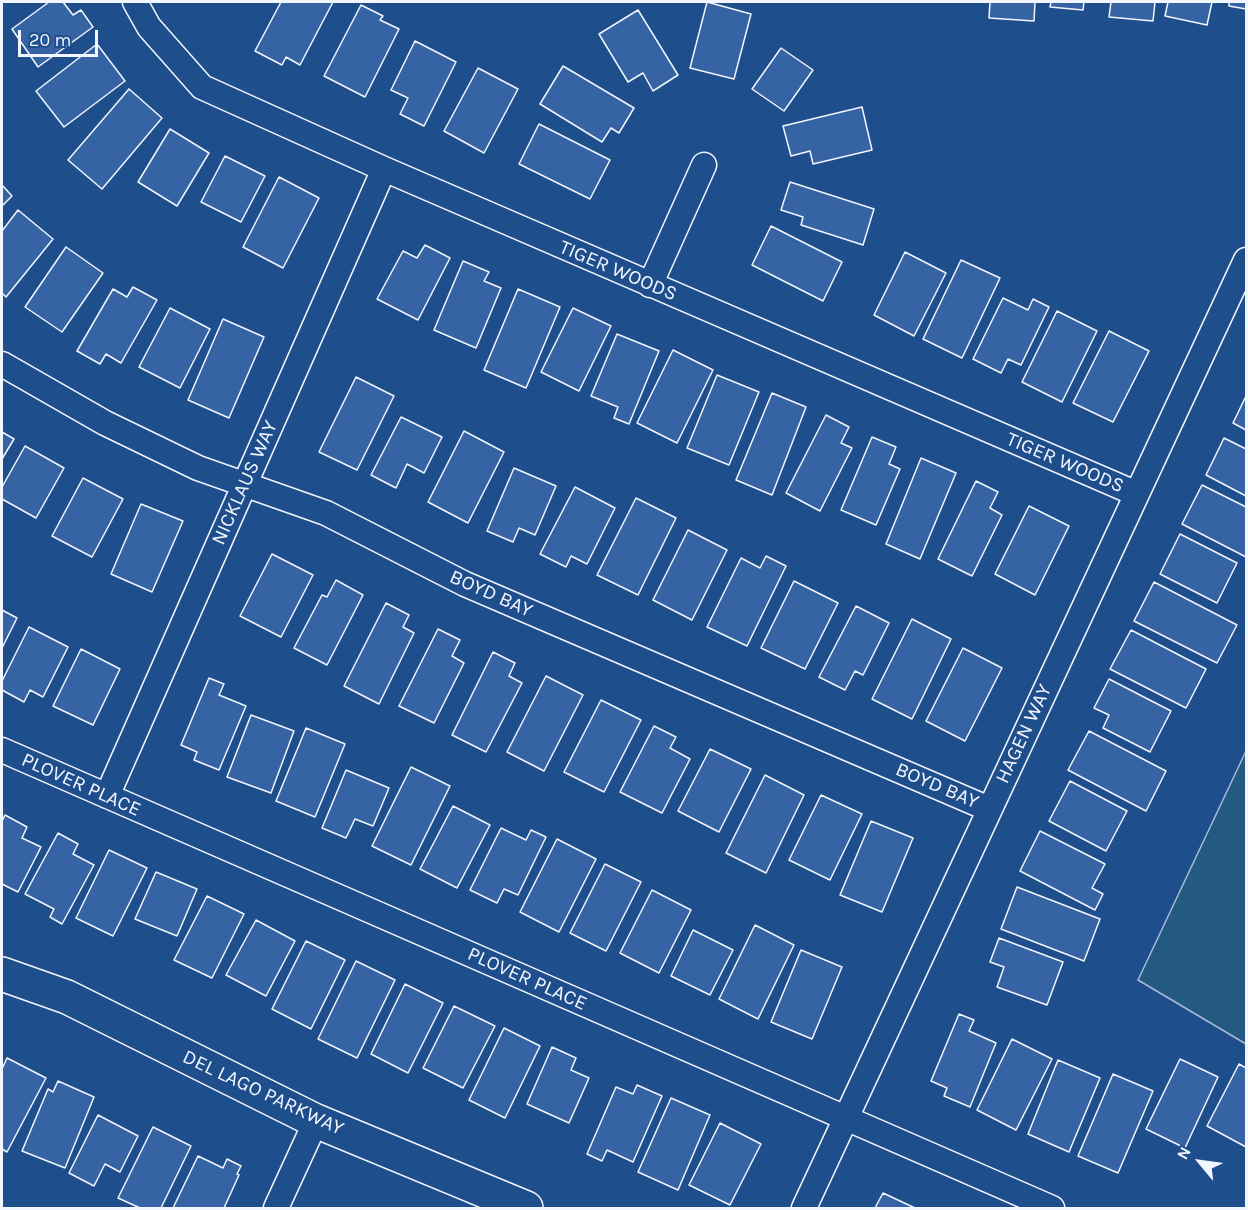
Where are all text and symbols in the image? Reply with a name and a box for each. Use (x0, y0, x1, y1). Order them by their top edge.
scale bar (21, 18, 100, 56)
text: 20 m (29, 29, 71, 51)
street label: TIGER WOODS (555, 235, 681, 307)
street label: NICKLAUS WAY (207, 417, 283, 549)
street label: TIGER WOODS (1002, 427, 1128, 499)
street label: BOYD BAY (446, 565, 536, 623)
street label: HAGEN WAY (991, 681, 1057, 787)
street label: PLOVER PLACE (18, 748, 144, 822)
street label: BOYD BAY (892, 758, 982, 814)
street label: PLOVER PLACE (464, 942, 590, 1016)
street label: DEL LAGO PARKWAY (178, 1045, 348, 1141)
north arrow (1170, 1132, 1230, 1192)
text: N (1173, 1143, 1195, 1163)

